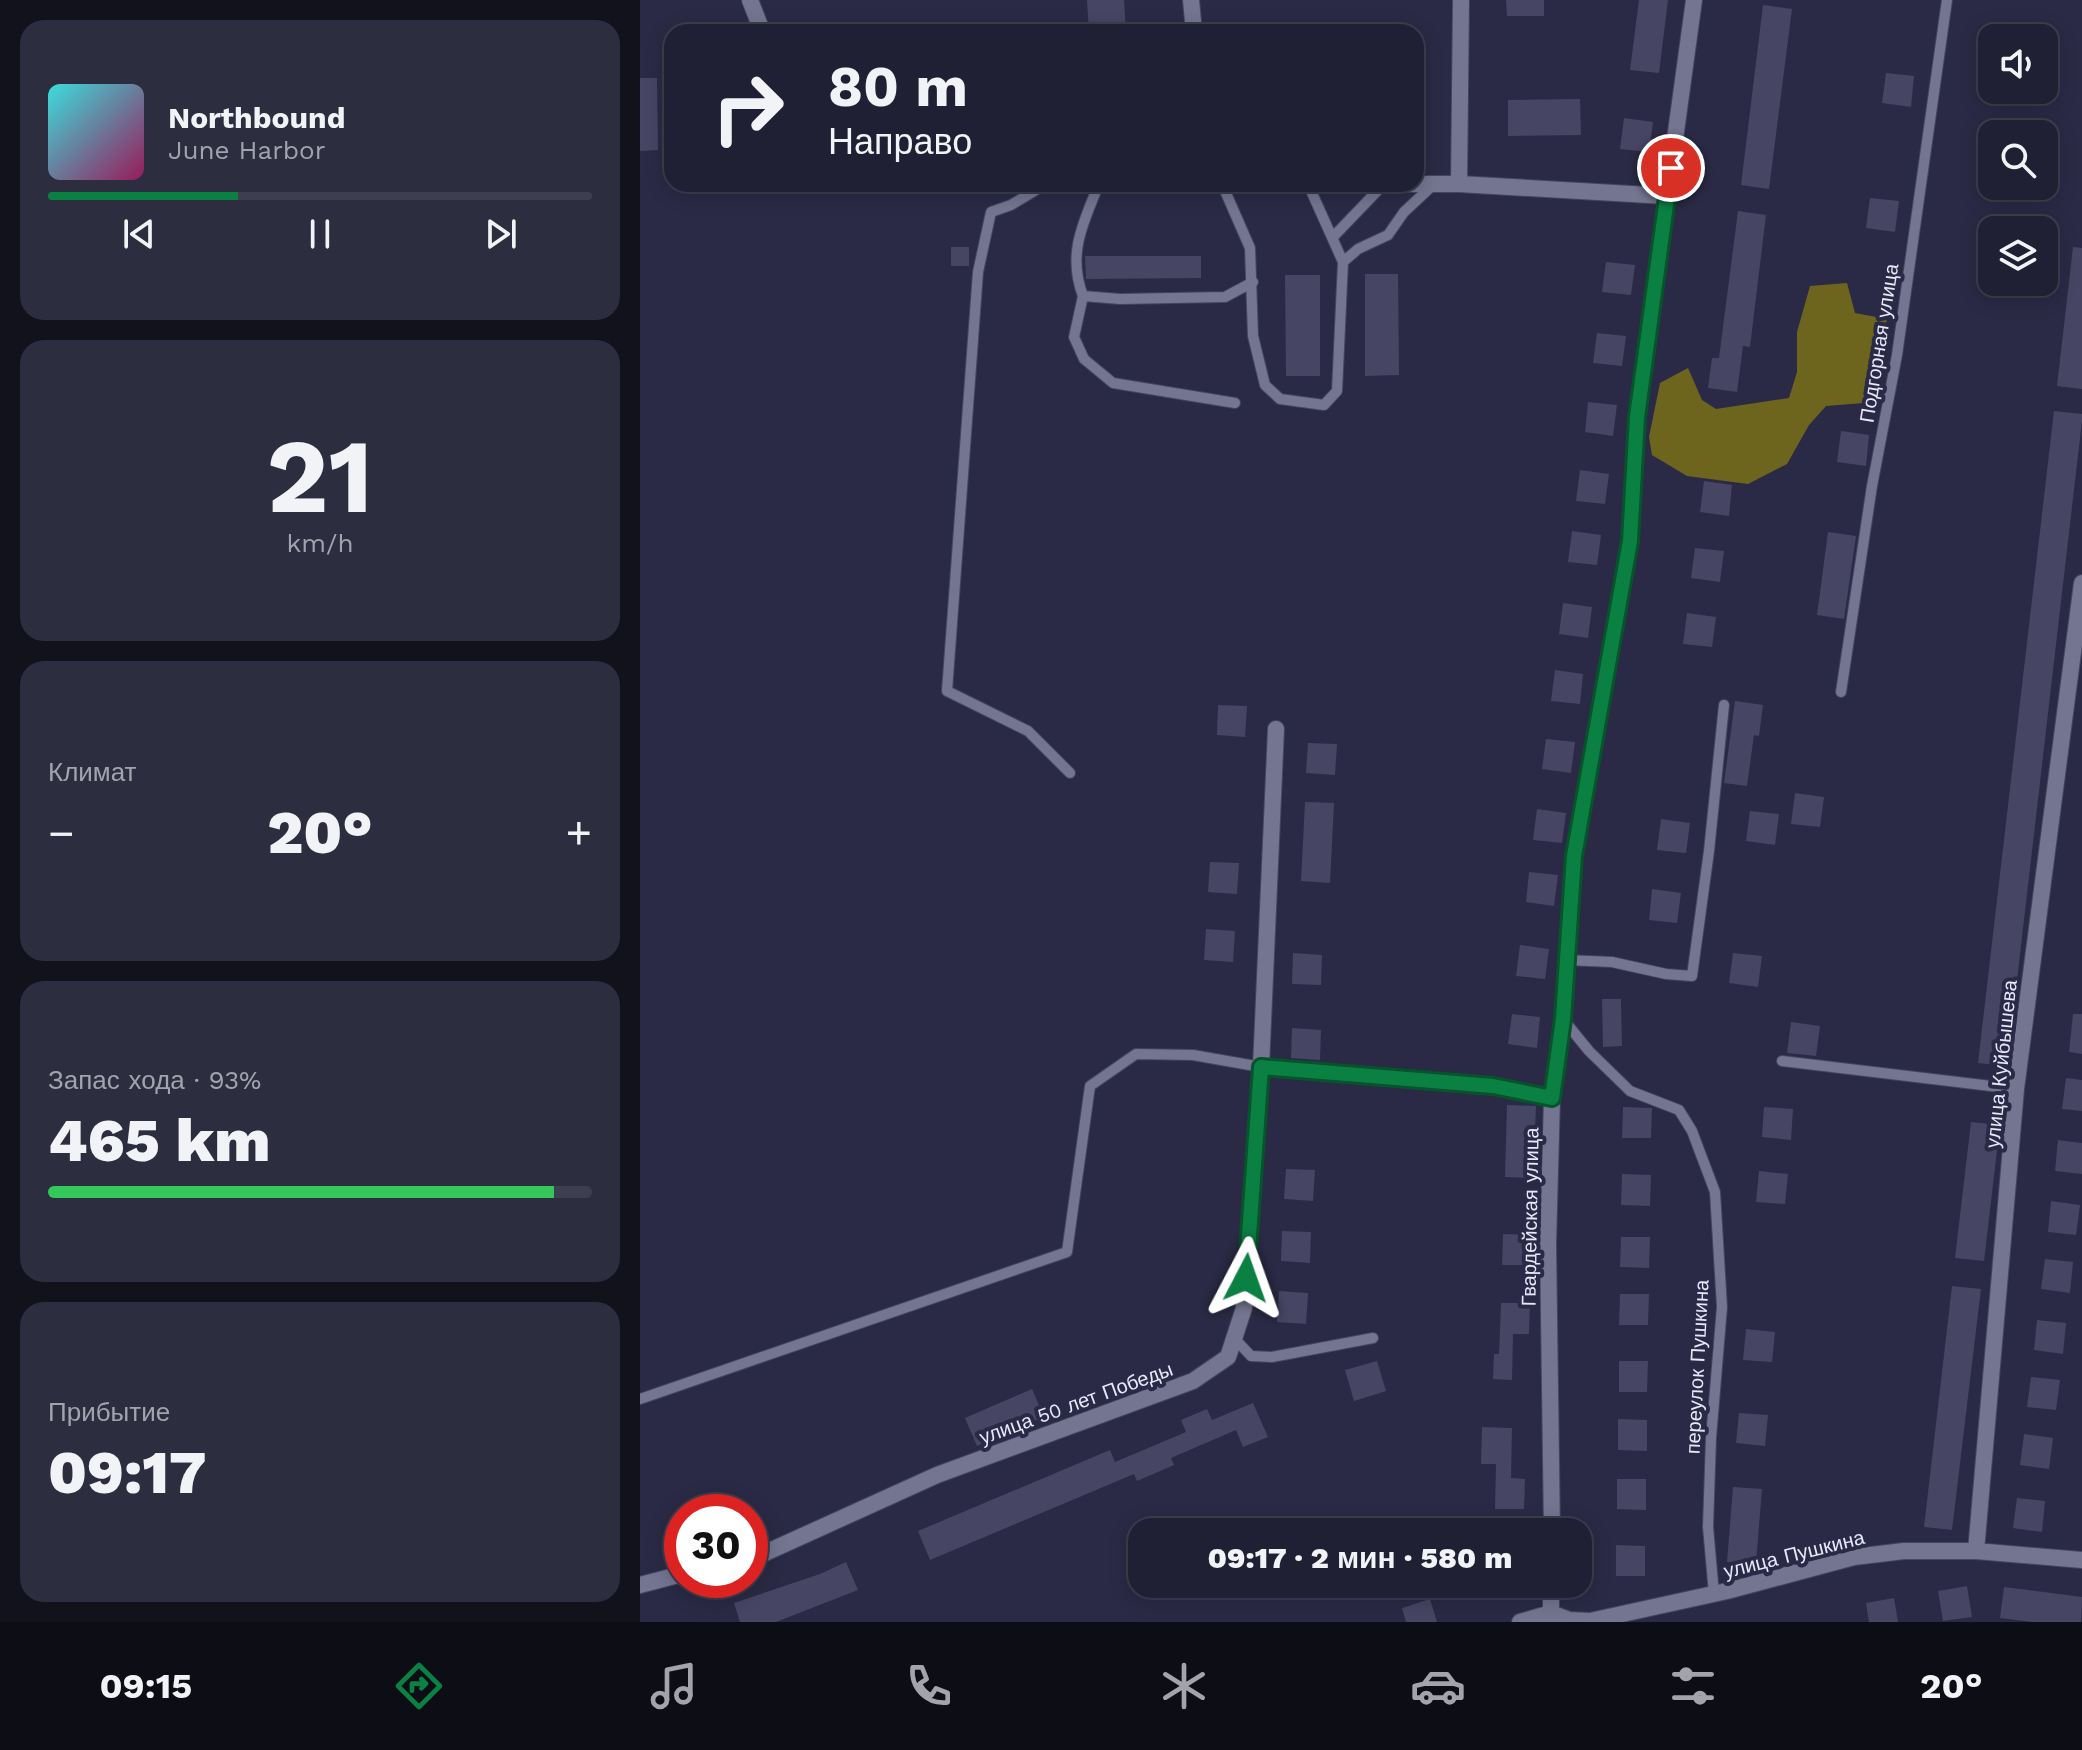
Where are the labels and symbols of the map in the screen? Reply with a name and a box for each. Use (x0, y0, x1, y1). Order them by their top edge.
pin (1637, 134, 1705, 202)
street label: Подгорная улица (1855, 261, 1904, 424)
street label: улица Куйбышева (1980, 978, 2022, 1149)
street label: Гвардейская улица (1516, 1127, 1544, 1307)
position arrow (1204, 1236, 1288, 1320)
street label: переулок Пушкина (1680, 1278, 1714, 1455)
street label: улица 50 лет Победы (976, 1357, 1176, 1449)
speed limit sign: 30 (664, 1494, 768, 1598)
street label: улица Пушкина (1721, 1525, 1868, 1583)

